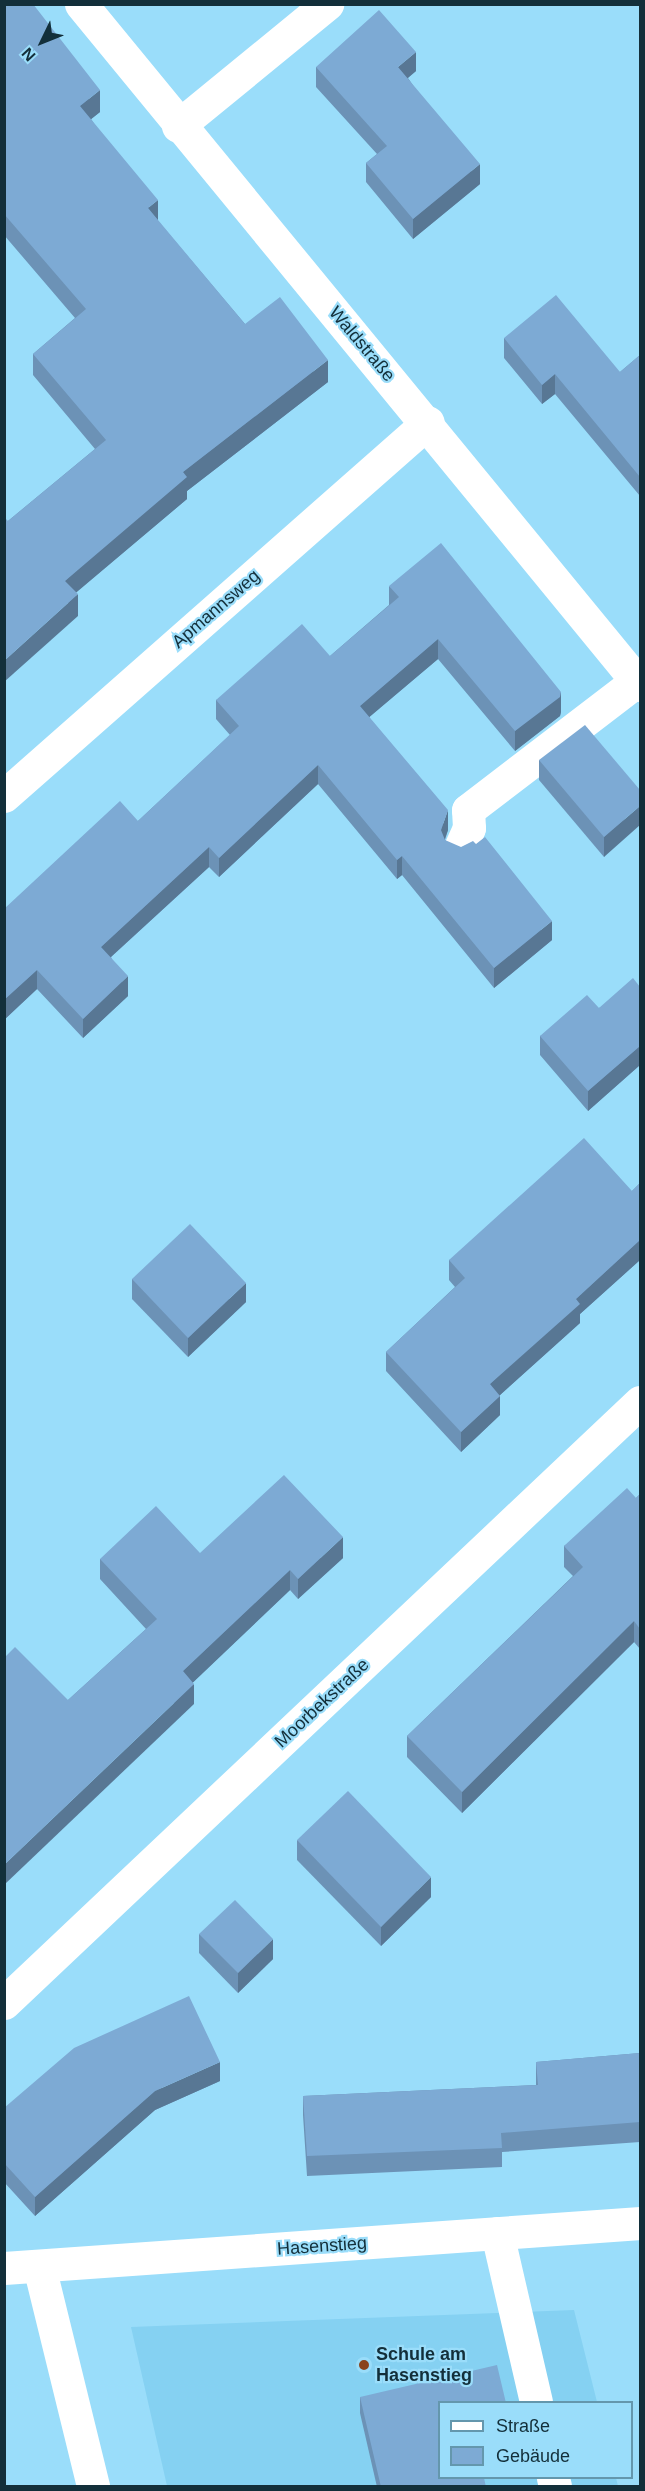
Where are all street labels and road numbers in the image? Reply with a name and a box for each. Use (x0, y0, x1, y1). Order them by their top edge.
street label: Waldstraße (324, 302, 400, 386)
street label: Apmannsweg (168, 565, 264, 653)
street label: Moorbekstraße (270, 1654, 374, 1752)
street label: Hasenstieg (276, 2232, 368, 2260)

